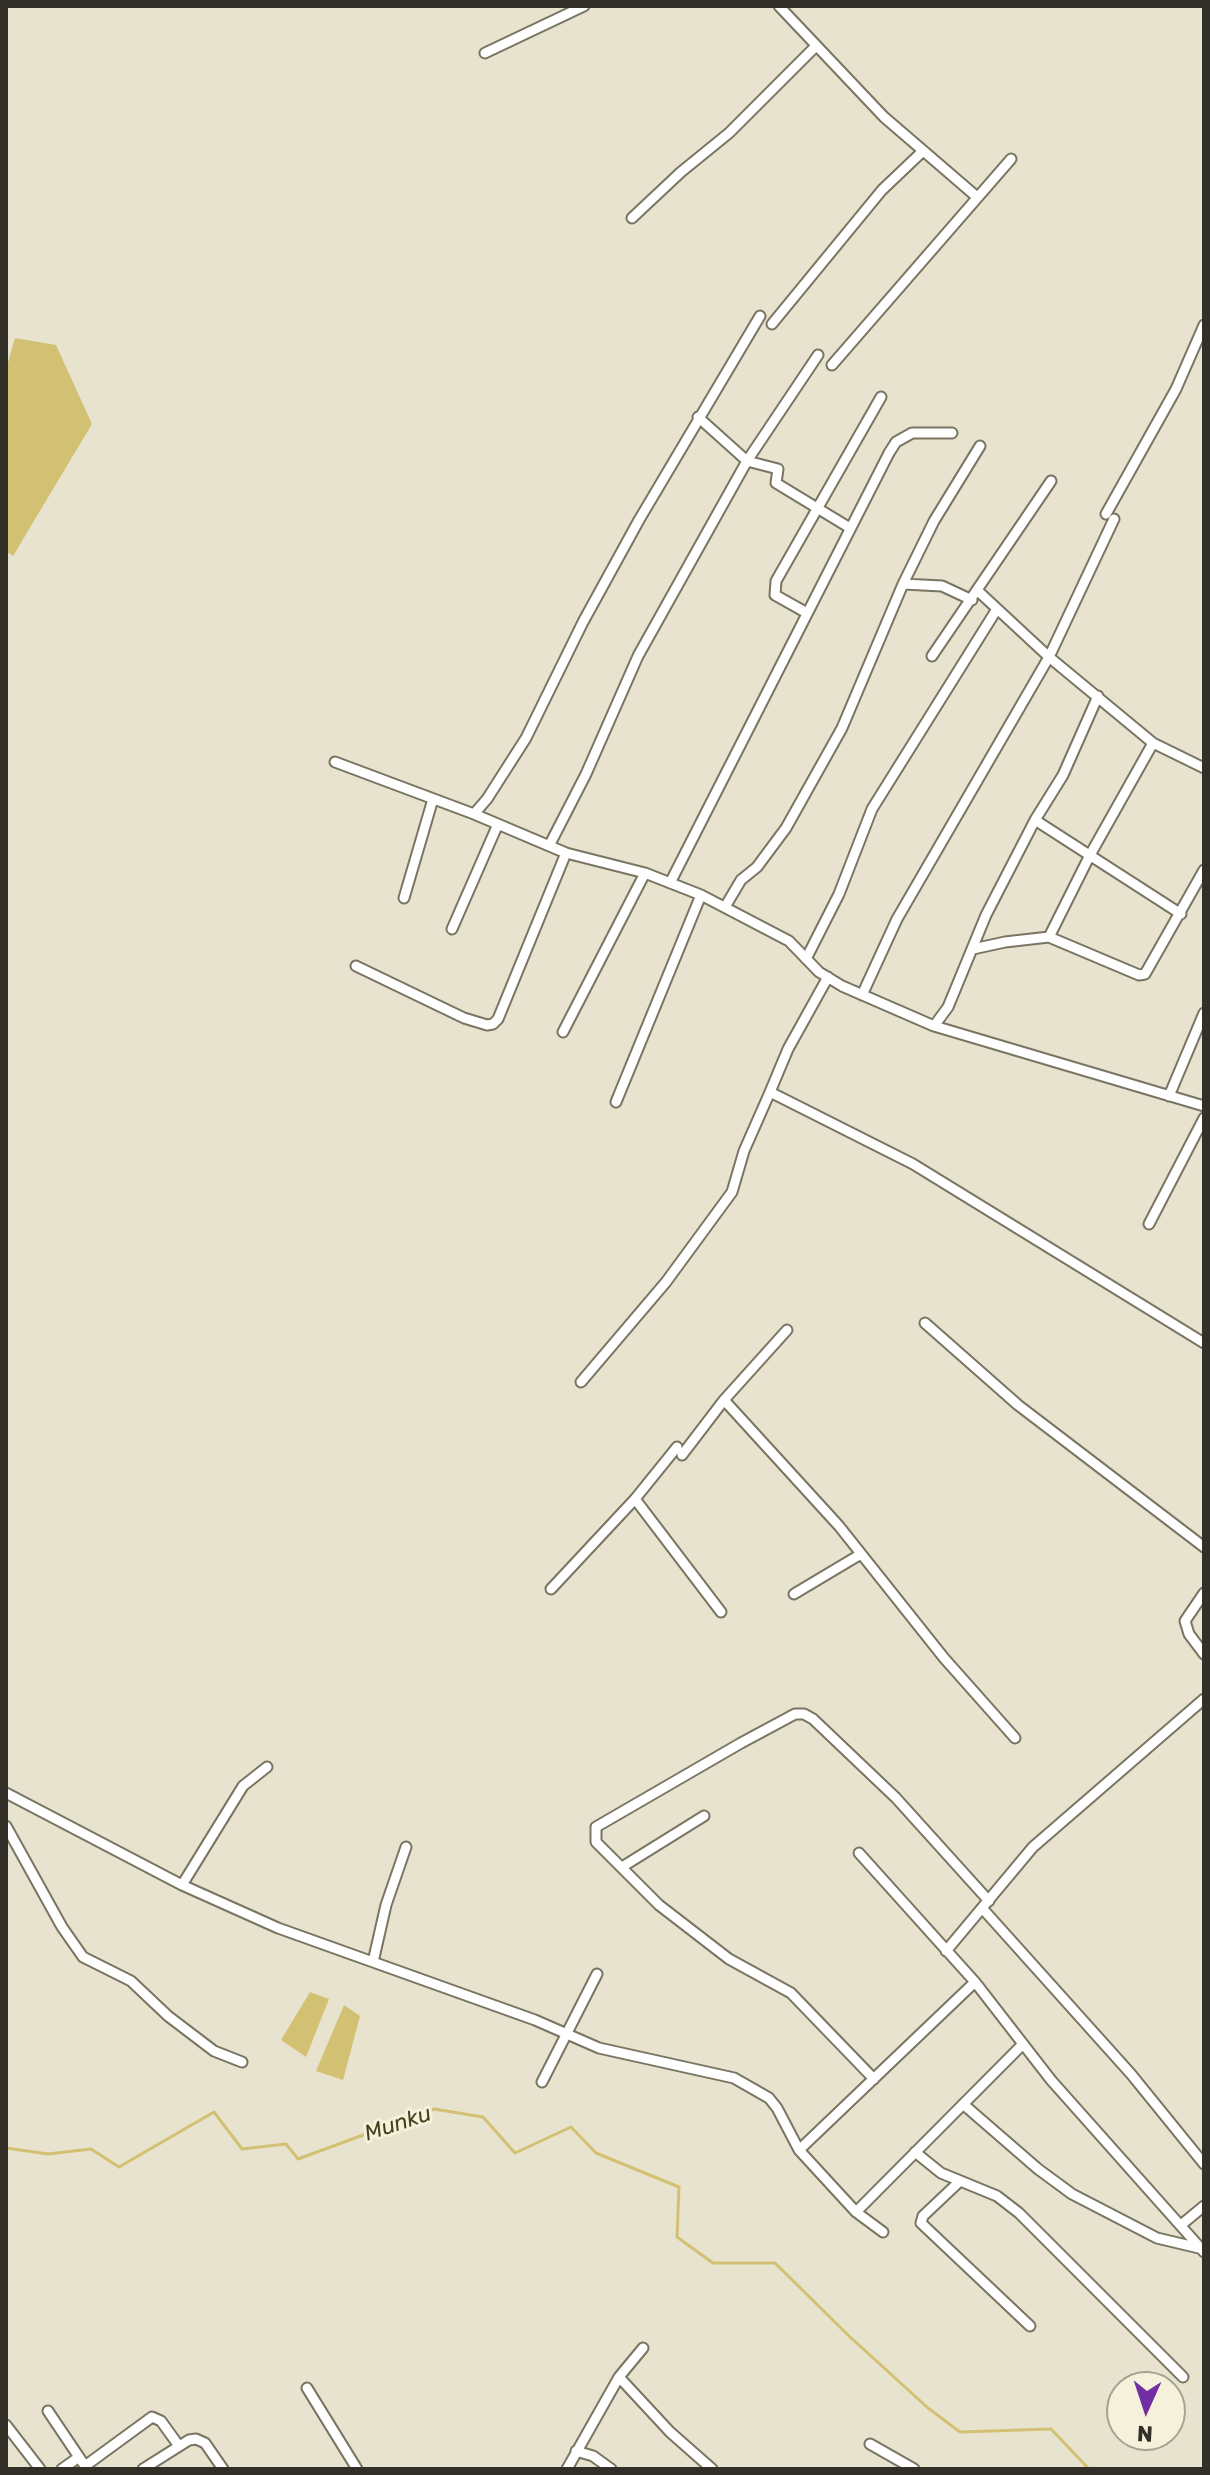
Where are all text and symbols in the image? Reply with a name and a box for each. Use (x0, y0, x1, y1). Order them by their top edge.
water label: Munku (361, 2101, 435, 2147)
north arrow (1106, 2371, 1186, 2451)
text: N (1136, 2420, 1153, 2447)

